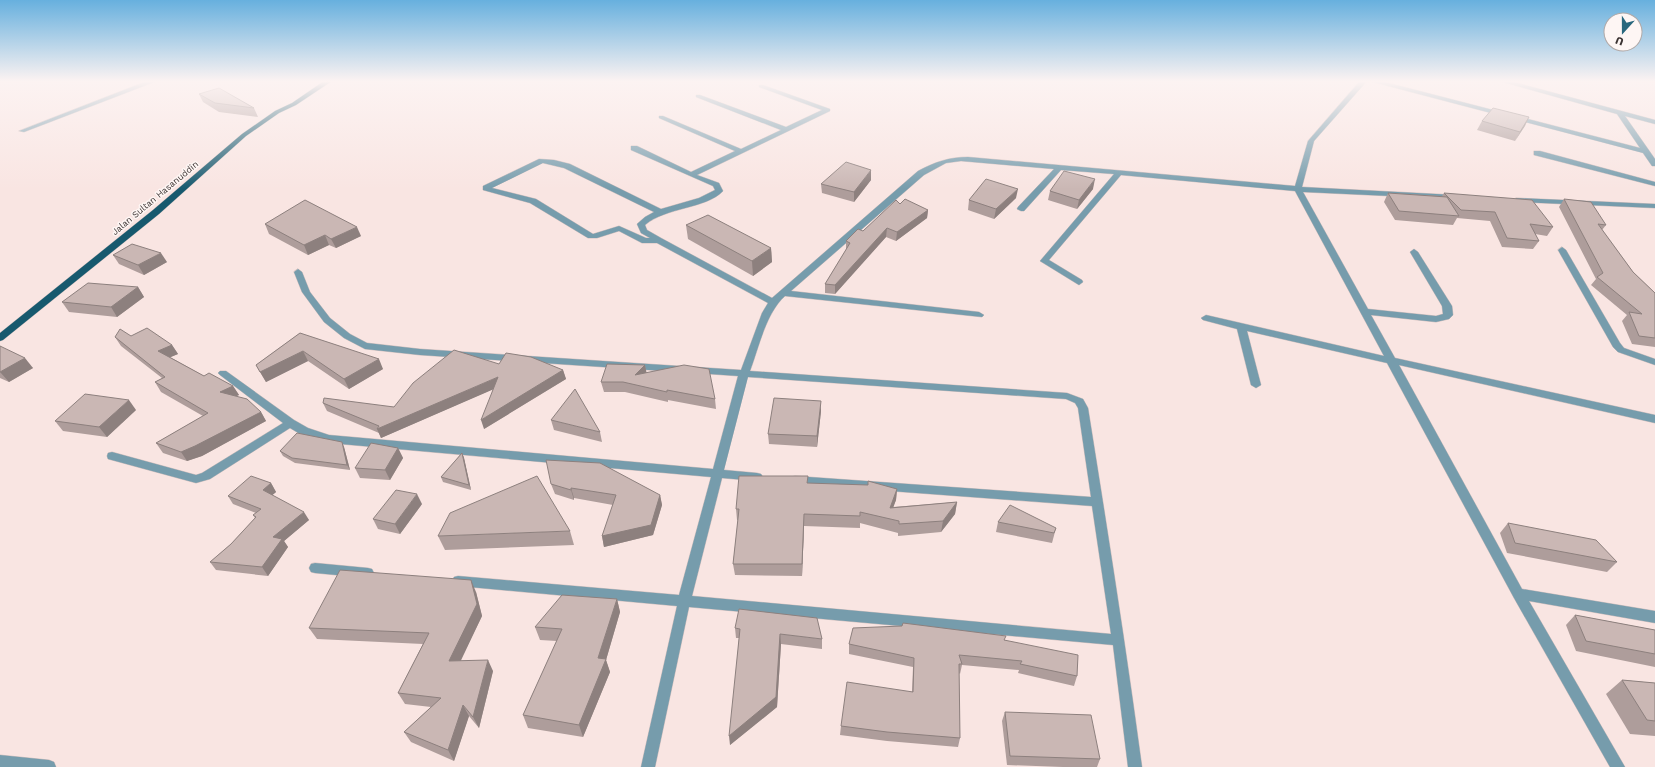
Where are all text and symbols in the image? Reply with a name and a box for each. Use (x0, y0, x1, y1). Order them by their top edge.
north arrow (1603, 12, 1643, 52)
text: U (1613, 33, 1626, 48)
street label: Jalan Sultan Hasanuddin (110, 159, 200, 237)

